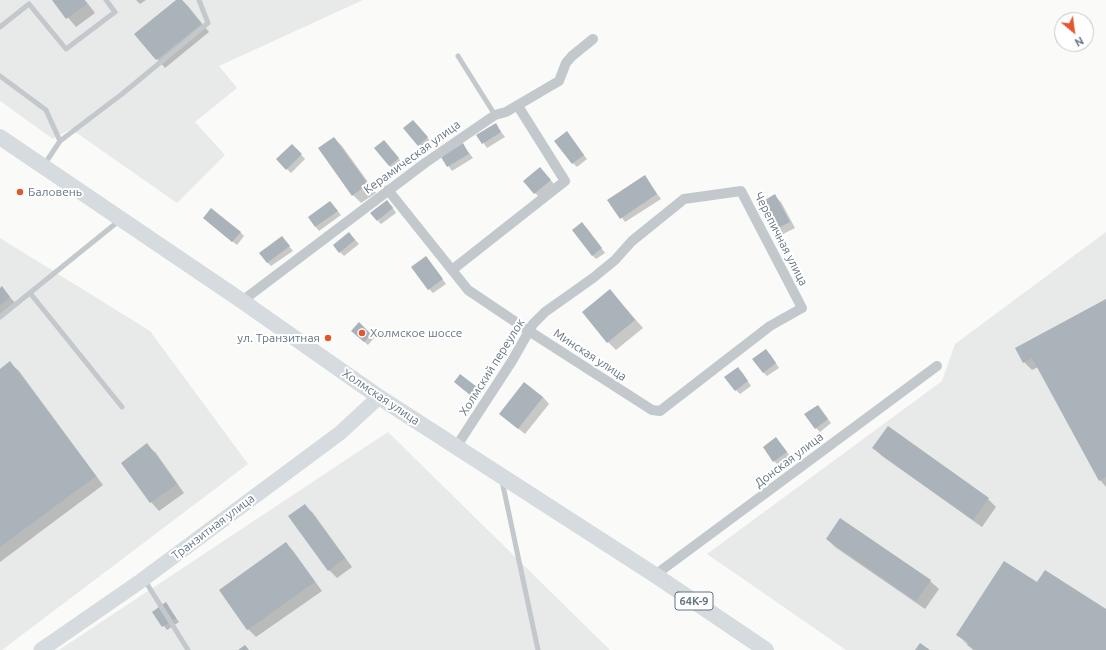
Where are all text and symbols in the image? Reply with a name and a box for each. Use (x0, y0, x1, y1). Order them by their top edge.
north arrow (1054, 12, 1094, 52)
text: N (1073, 34, 1086, 49)
street label: Керамическая улица (361, 117, 463, 197)
place label: Баловень (28, 185, 82, 199)
marker: Баловень (15, 187, 25, 197)
street label: Черепичная улица (751, 190, 811, 288)
street label: Холмский переулок (456, 316, 528, 418)
place label: Холмское шоссе (370, 326, 462, 340)
street label: Минская улица (551, 326, 629, 384)
marker: Холмское шоссе (357, 328, 367, 338)
place label: ул. Транзитная (237, 331, 320, 345)
marker: ул. Транзитная (323, 333, 333, 343)
street label: Холмская улица (340, 366, 422, 428)
street label: Донская улица (752, 429, 826, 491)
street label: Транзитная улица (169, 491, 257, 563)
road number: 64К-9 (675, 592, 713, 610)

